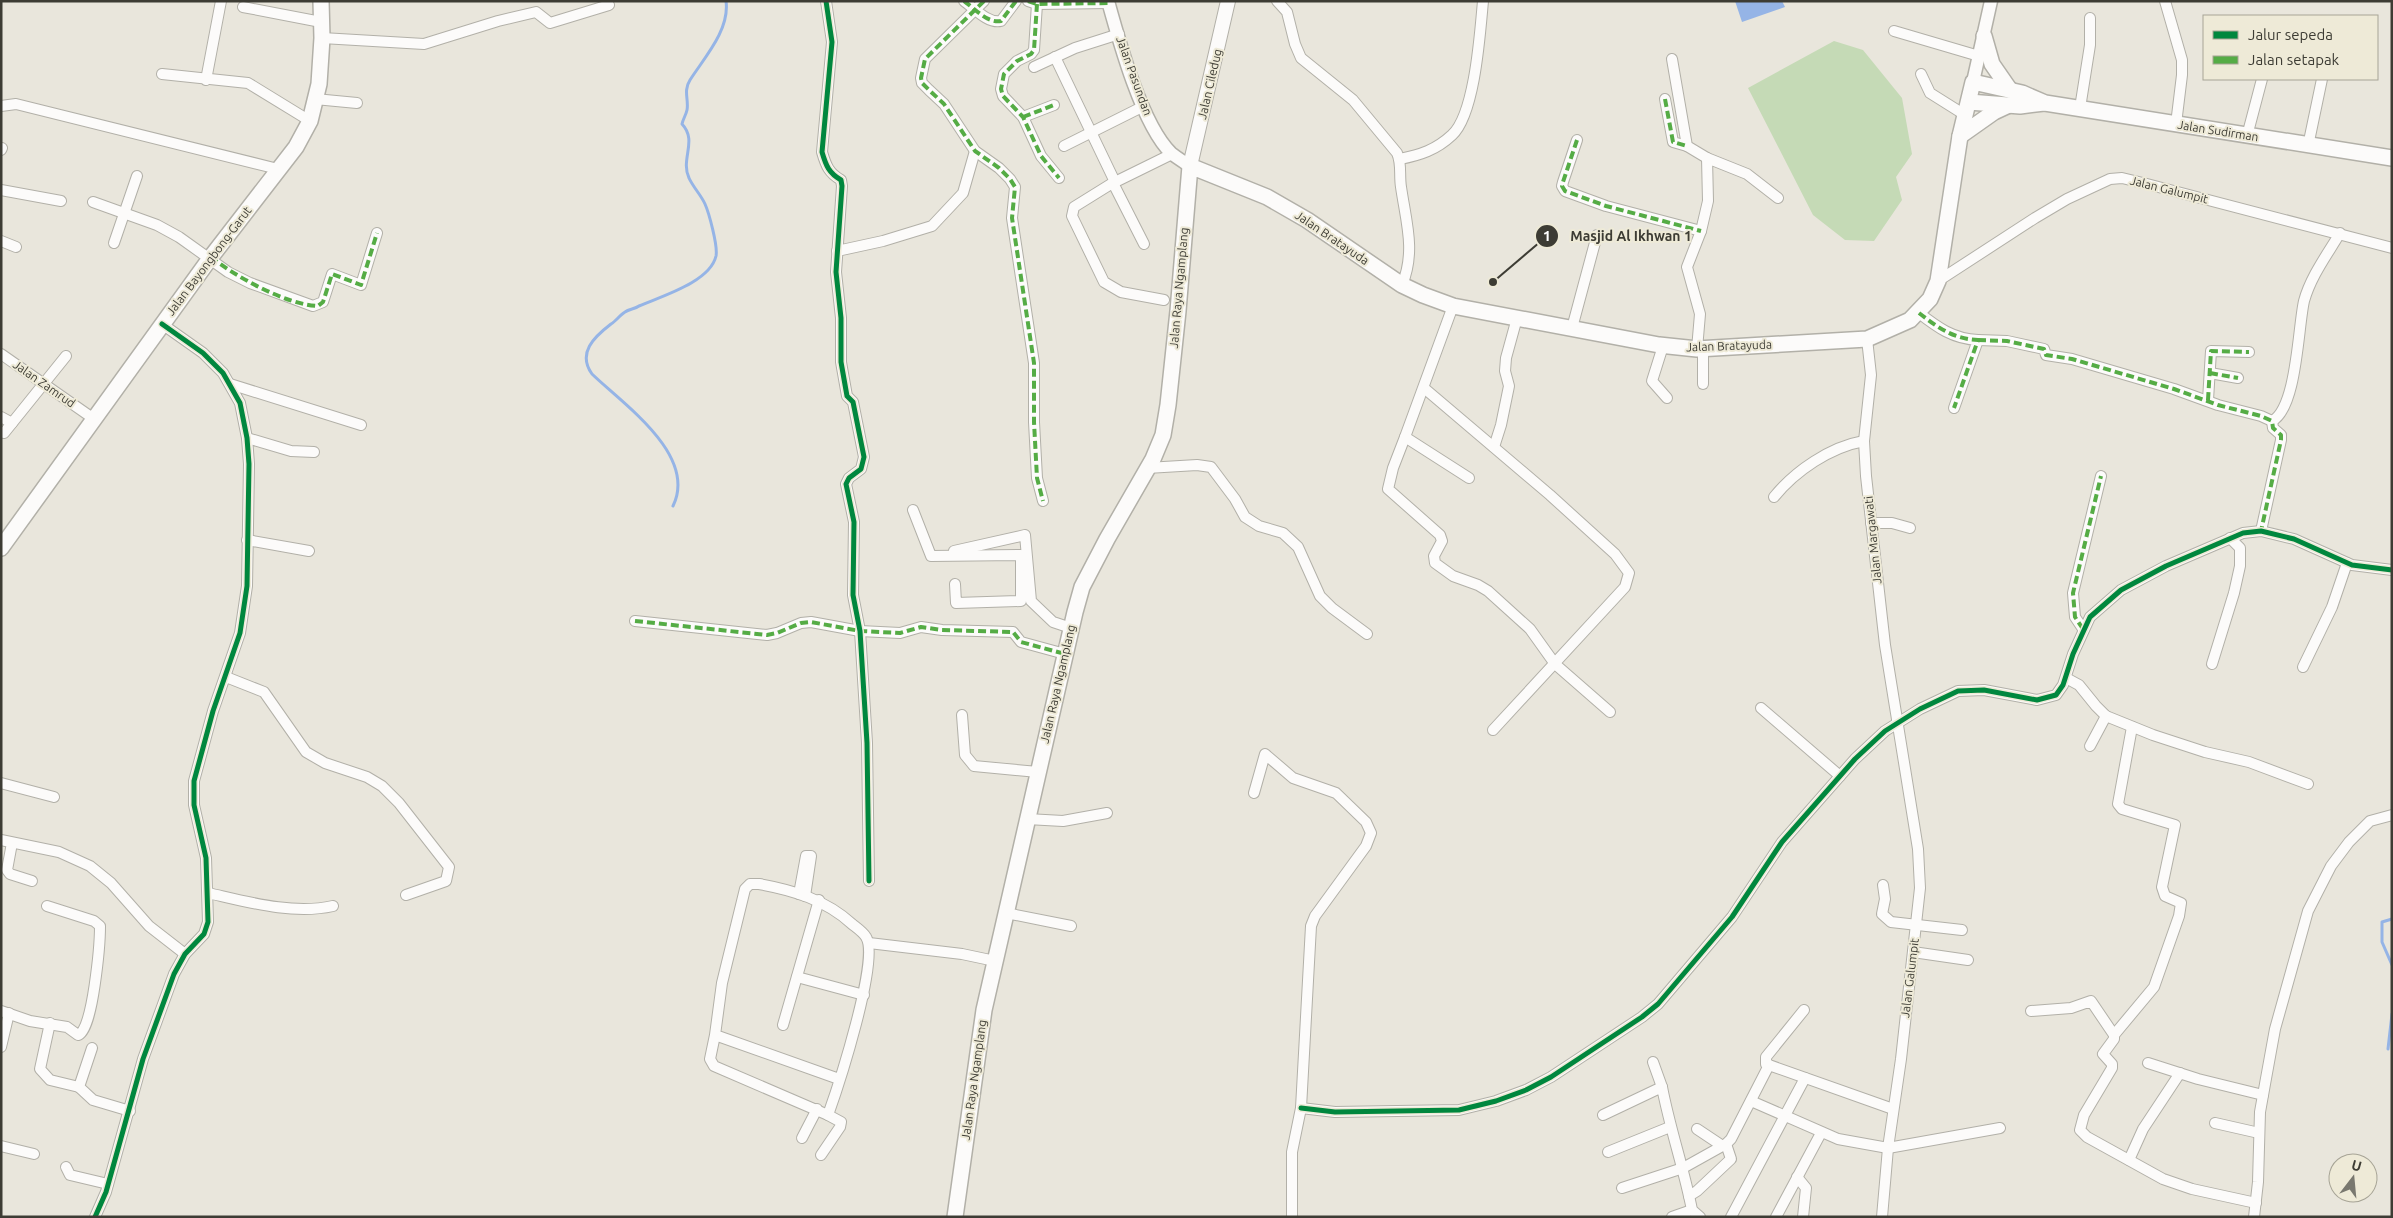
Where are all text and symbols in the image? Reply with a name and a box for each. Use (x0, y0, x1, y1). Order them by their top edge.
legend (2203, 15, 2378, 80)
text: Jalur sepeda (2248, 26, 2333, 43)
street label: Jalan Pasundan (1114, 35, 1155, 117)
street label: Jalan Ciledug (1195, 47, 1224, 120)
text: Jalan setapak (2248, 51, 2340, 68)
street label: Jalan Sudirman (2177, 118, 2260, 143)
street label: Jalan Galumpit (2129, 174, 2210, 206)
street label: Jalan Bayongbong-Garut (163, 204, 254, 318)
street label: Jalan Bratayuda (1293, 208, 1372, 267)
callout: Masjid Al Ikhwan 1 (1535, 222, 1701, 251)
street label: Jalan Raya Ngamplang (1167, 227, 1190, 349)
text: 1 (1543, 227, 1551, 244)
text: Masjid Al Ikhwan 1 (1570, 228, 1692, 244)
street label: Jalan Bratayuda (1686, 338, 1772, 353)
street label: Jalan Zamrud (11, 357, 78, 410)
street label: Jalan Margawati (1861, 495, 1884, 585)
street label: Jalan Raya Ngamplang (1038, 623, 1078, 744)
street label: Jalan Galumpit (1898, 937, 1921, 1019)
street label: Jalan Raya Ngamplang (959, 1019, 988, 1141)
north arrow (2328, 1153, 2378, 1203)
text: U (2350, 1156, 2364, 1175)

